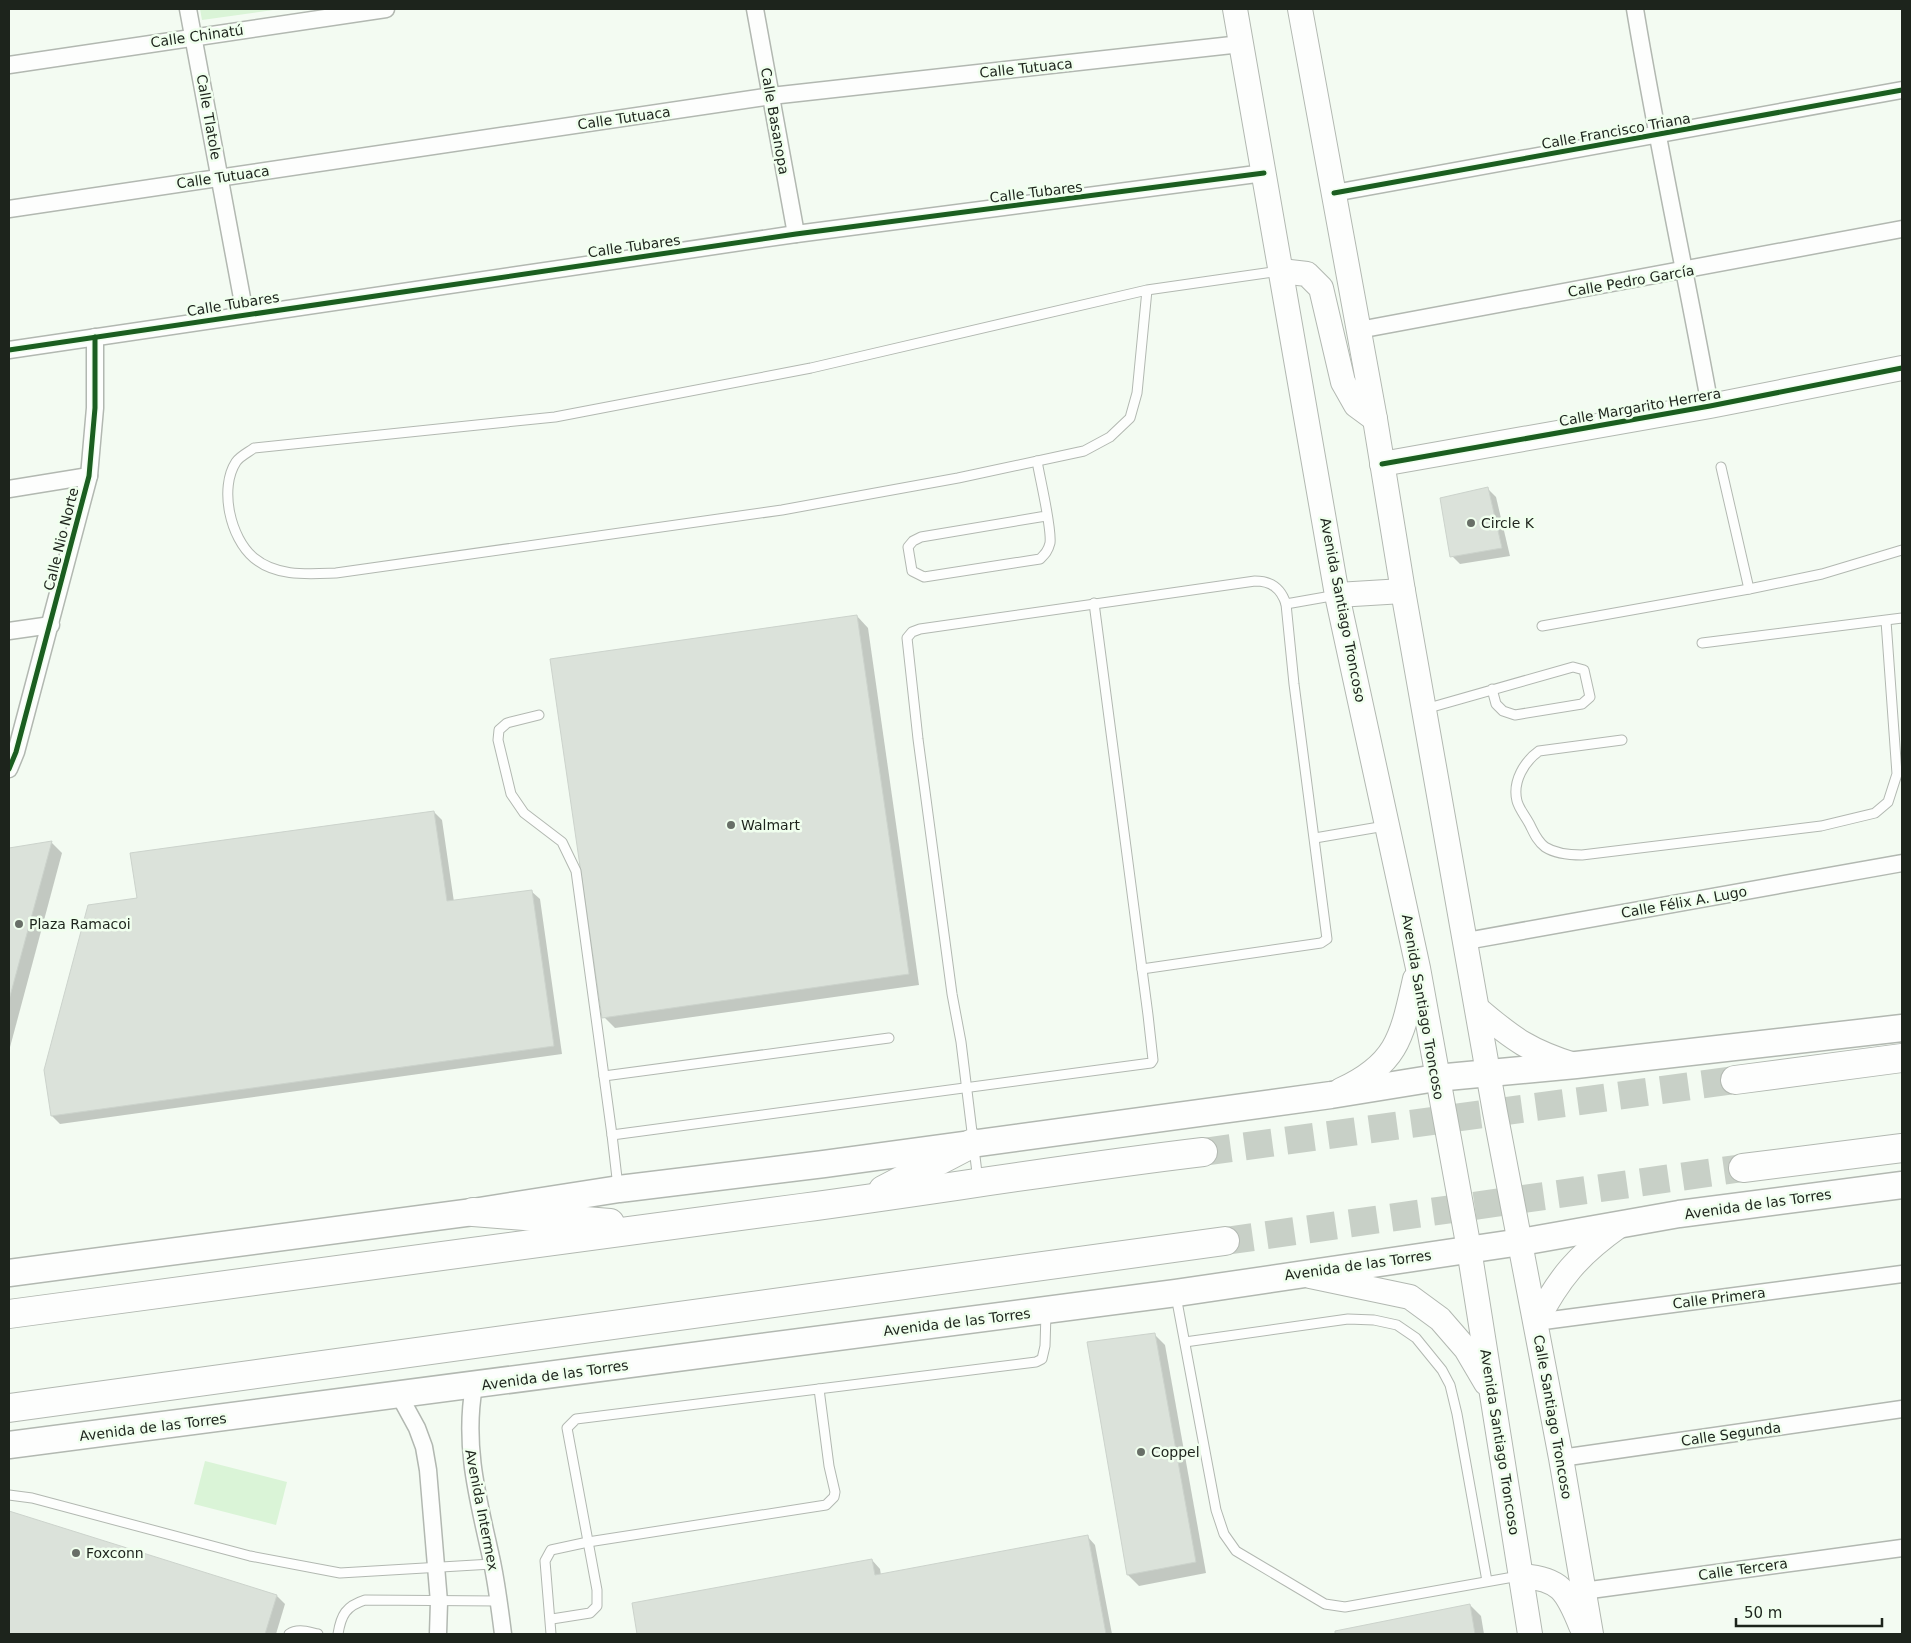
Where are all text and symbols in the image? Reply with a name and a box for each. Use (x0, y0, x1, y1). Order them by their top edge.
street label: Calle Chinatú (150, 22, 244, 50)
street label: Calle Tutuaca (979, 55, 1073, 81)
street label: Calle Basanopa (758, 66, 792, 176)
street label: Calle Tlatole (194, 73, 224, 161)
street label: Calle Tutuaca (576, 104, 672, 132)
street label: Calle Francisco Triana (1540, 110, 1692, 152)
street label: Calle Tutuaca (175, 163, 271, 191)
street label: Calle Tubares (989, 178, 1083, 206)
street label: Calle Tubares (587, 232, 681, 260)
street label: Calle Pedro García (1567, 262, 1695, 300)
street label: Calle Tubares (186, 289, 280, 319)
street label: Calle Margarito Herrera (1558, 385, 1722, 429)
street label: Calle Nio Norte (40, 486, 82, 592)
place label: Circle K (1481, 515, 1535, 531)
street label: Avenida Santiago Troncoso (1317, 516, 1369, 704)
marker: Circle K (1465, 517, 1477, 529)
place label: Walmart (741, 817, 800, 833)
marker: Walmart (725, 819, 737, 831)
street label: Calle Félix A. Lugo (1620, 883, 1748, 921)
street label: Avenida Santiago Troncoso (1399, 913, 1447, 1101)
place label: Plaza Ramacoi (29, 916, 131, 932)
marker: Plaza Ramacoi (13, 918, 25, 930)
street label: Avenida de las Torres (1684, 1186, 1832, 1222)
street label: Avenida de las Torres (1284, 1247, 1432, 1283)
street label: Calle Primera (1672, 1284, 1766, 1312)
street label: Avenida de las Torres (883, 1305, 1031, 1339)
street label: Calle Santiago Troncoso (1531, 1333, 1575, 1501)
street label: Avenida Santiago Troncoso (1477, 1348, 1523, 1536)
street label: Avenida de las Torres (481, 1357, 629, 1393)
street label: Avenida de las Torres (79, 1410, 227, 1444)
street label: Calle Segunda (1680, 1419, 1782, 1449)
place label: Coppel (1151, 1444, 1200, 1460)
marker: Coppel (1135, 1446, 1147, 1458)
street label: Avenida Intermex (462, 1448, 502, 1572)
place label: Foxconn (86, 1545, 144, 1561)
marker: Foxconn (70, 1547, 82, 1559)
street label: Calle Tercera (1697, 1555, 1789, 1583)
scale bar (1736, 1596, 1882, 1628)
text: 50 m (1744, 1604, 1782, 1622)

